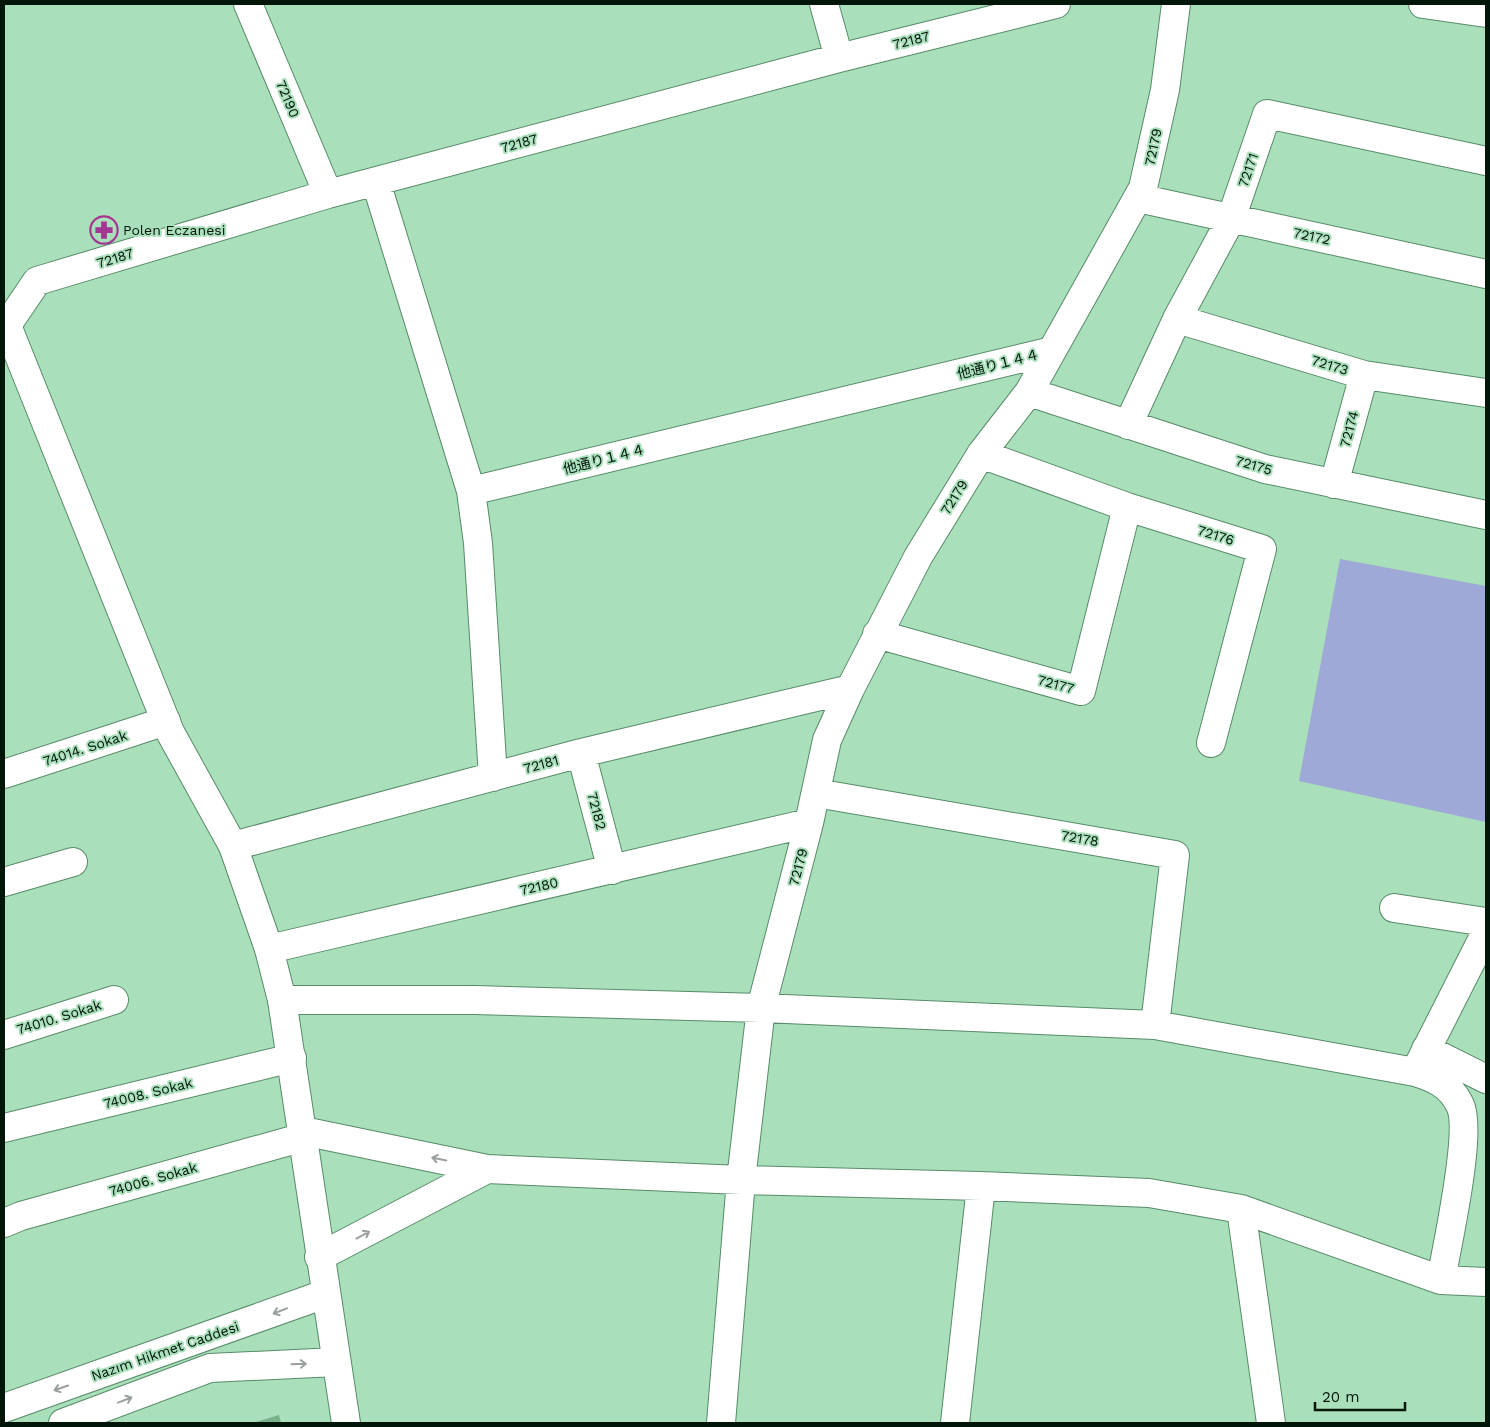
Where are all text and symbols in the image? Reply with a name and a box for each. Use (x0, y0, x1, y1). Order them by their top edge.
street label: 72187 (891, 28, 931, 52)
street label: 72190 (273, 78, 303, 120)
street label: 72179 (1141, 127, 1165, 167)
street label: 72187 (499, 130, 539, 156)
street label: 72171 (1235, 151, 1261, 189)
pharmacy icon: Polen Eczanesi (89, 215, 119, 245)
place label: Polen Eczanesi (123, 222, 225, 238)
street label: 72172 (1292, 224, 1332, 248)
street label: 72187 (95, 245, 135, 271)
street label: 他通り１４４ (955, 346, 1041, 382)
street label: 72173 (1310, 352, 1350, 378)
street label: 72174 (1336, 409, 1362, 449)
street label: 他通り１４４ (561, 441, 647, 477)
street label: 72175 (1234, 452, 1274, 478)
street label: 72179 (937, 477, 971, 517)
street label: 72176 (1196, 522, 1236, 548)
street label: 72177 (1036, 671, 1076, 697)
street label: 74014. Sokak (41, 727, 129, 769)
street label: 72181 (522, 752, 560, 776)
street label: 72182 (584, 790, 610, 832)
street label: 72178 (1060, 827, 1100, 849)
street label: 72179 (785, 847, 811, 887)
street label: 72180 (518, 874, 560, 898)
street label: 74010. Sokak (15, 997, 103, 1037)
street label: 74008. Sokak (102, 1074, 194, 1112)
one-way arrow (431, 1154, 447, 1163)
street label: 74006. Sokak (107, 1159, 199, 1199)
one-way arrow (355, 1230, 370, 1240)
one-way arrow (273, 1306, 288, 1316)
street label: Nazım Hikmet Caddesi (89, 1318, 241, 1384)
one-way arrow (291, 1360, 307, 1369)
scale bar (1315, 1380, 1405, 1412)
one-way arrow (53, 1384, 69, 1393)
text: 20 m (1322, 1388, 1360, 1406)
one-way arrow (117, 1395, 133, 1404)

